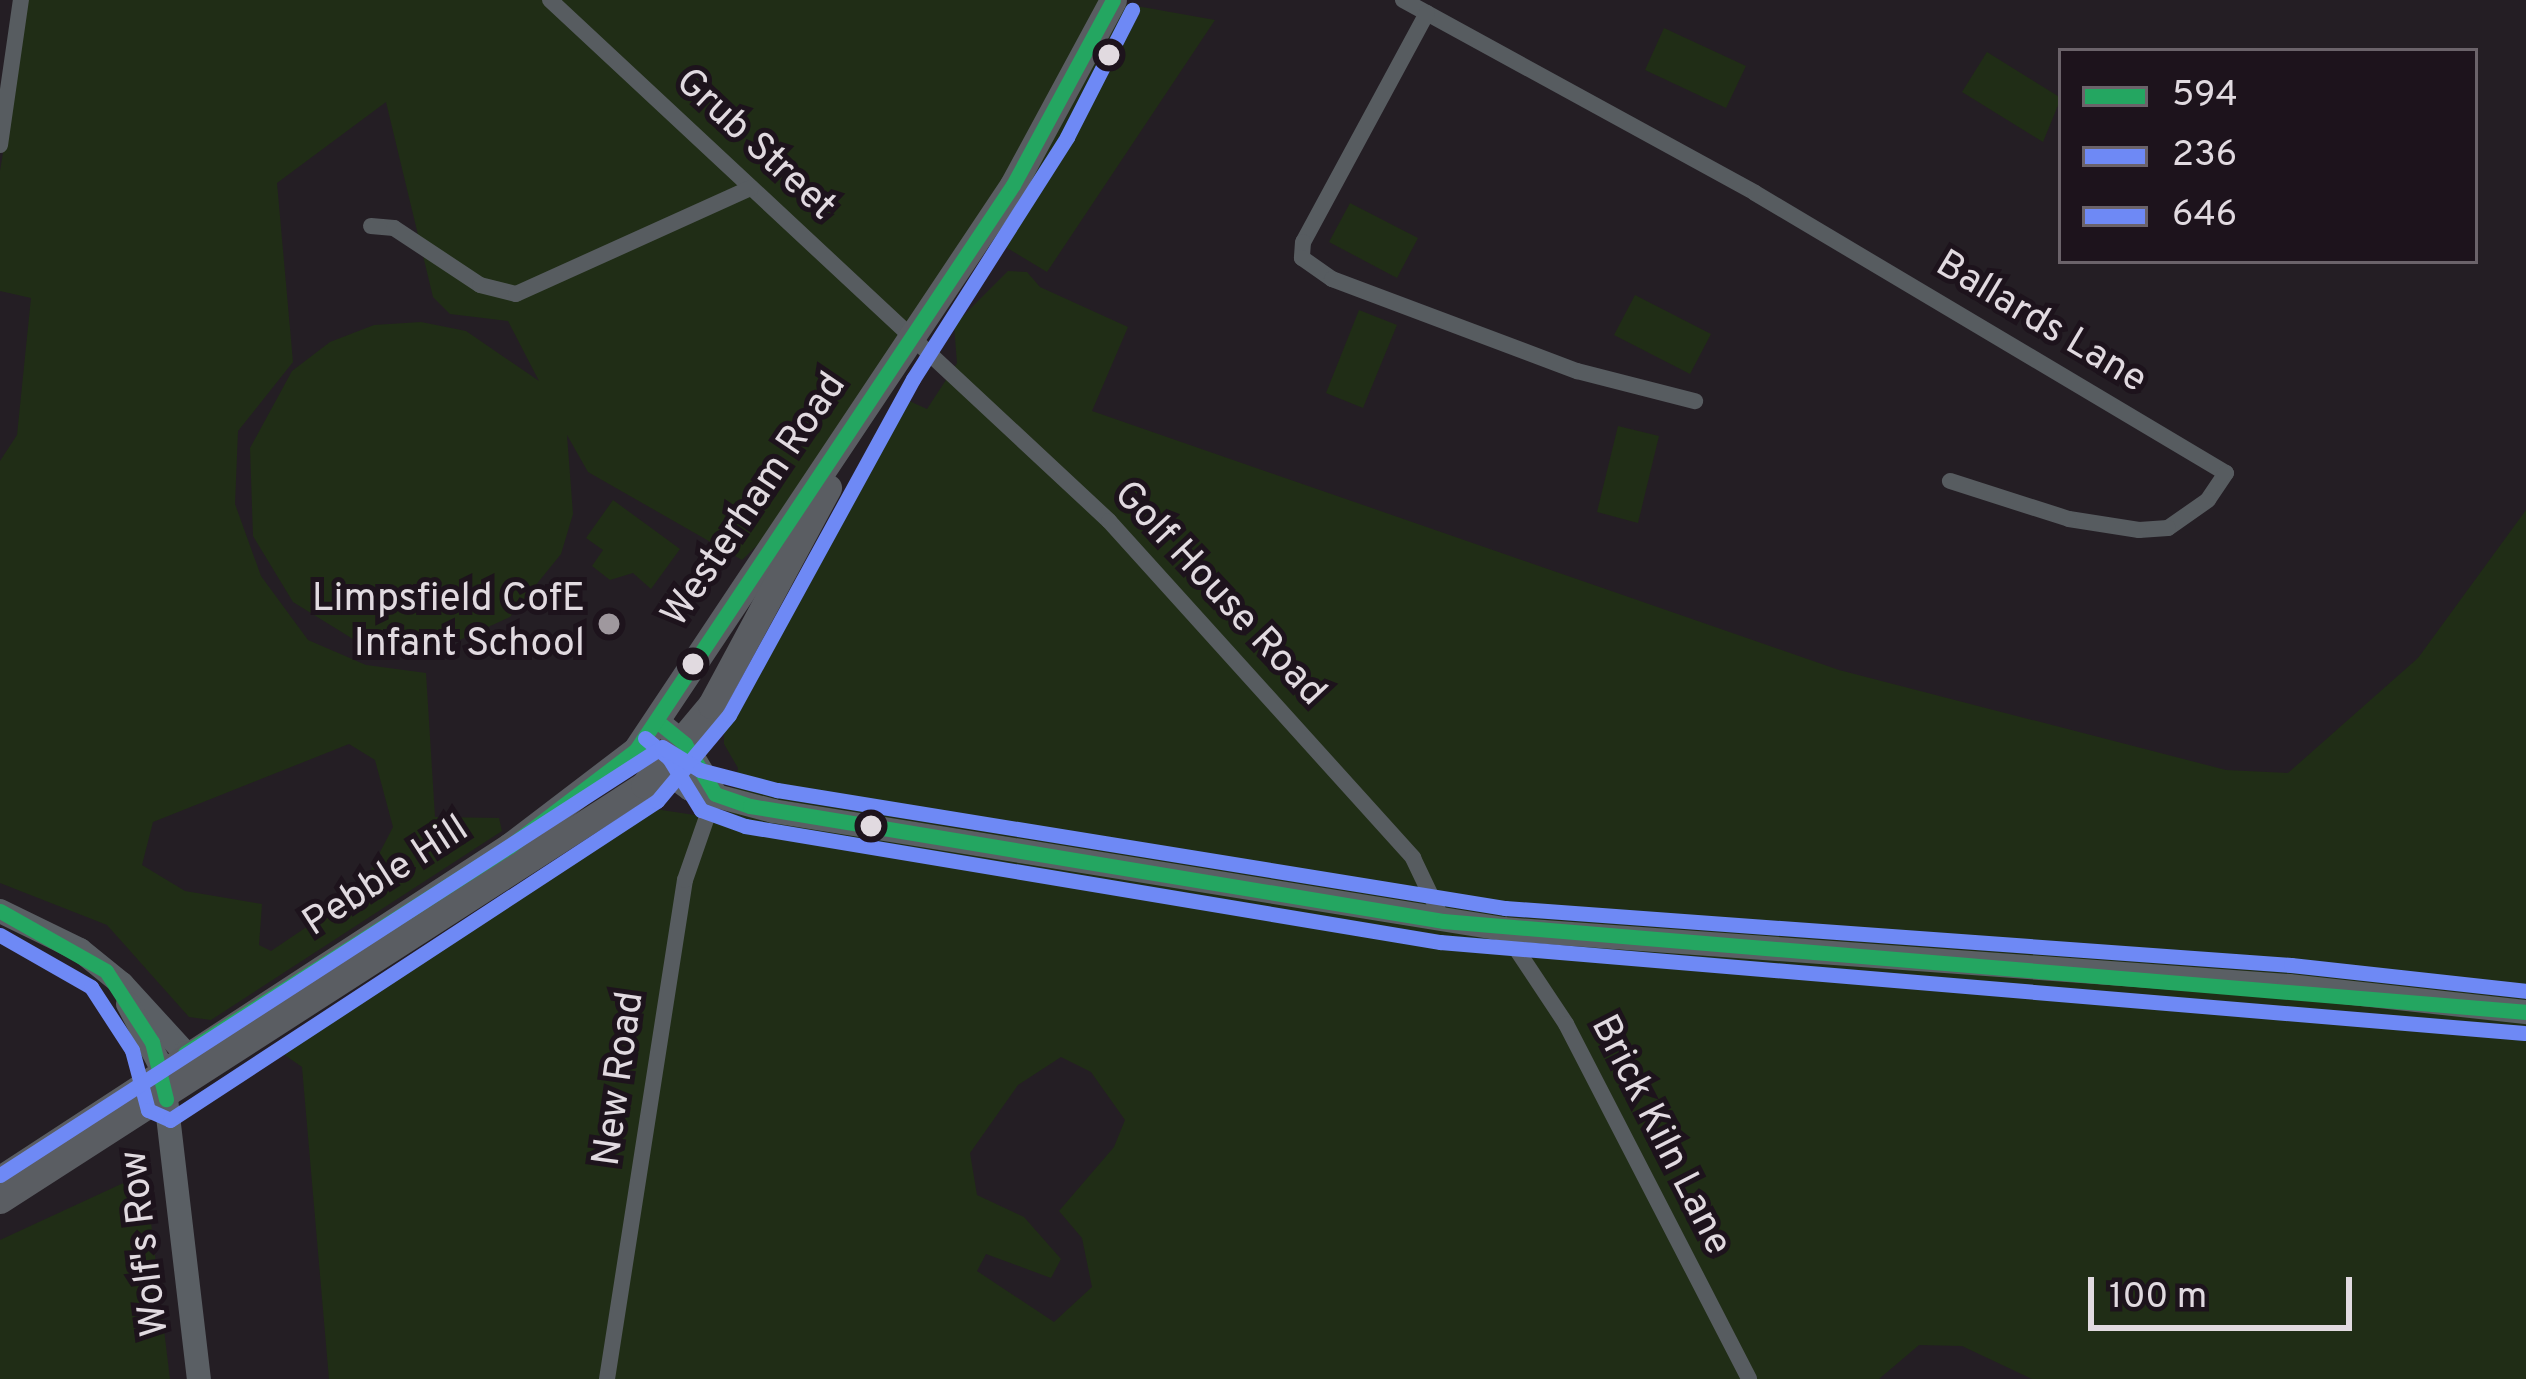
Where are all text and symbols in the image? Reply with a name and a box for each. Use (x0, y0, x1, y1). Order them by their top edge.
unlabelled marker (1098, 44, 1120, 66)
legend (2058, 48, 2478, 264)
street label: Grub Street (664, 60, 844, 232)
text: 594 (2172, 73, 2238, 119)
text: 236 (2172, 133, 2237, 179)
text: 646 (2172, 193, 2237, 239)
street label: Ballards Lane (1926, 243, 2154, 405)
street label: Westerham Road (654, 365, 858, 637)
street label: Golf House Road (1102, 473, 1334, 717)
place label: Limpsfield CofE Infant School (312, 579, 585, 670)
marker: Limpsfield CofE Infant School (596, 611, 622, 637)
unlabelled marker (682, 653, 704, 675)
street label: Pebble Hill (296, 807, 478, 949)
unlabelled marker (860, 815, 882, 837)
street label: New Road (586, 989, 656, 1169)
street label: Brick Kiln Lane (1578, 1008, 1740, 1264)
street label: Wolf's Row (112, 1147, 182, 1339)
scale bar (2094, 1253, 2358, 1327)
text: 100 m (2109, 1275, 2207, 1321)

